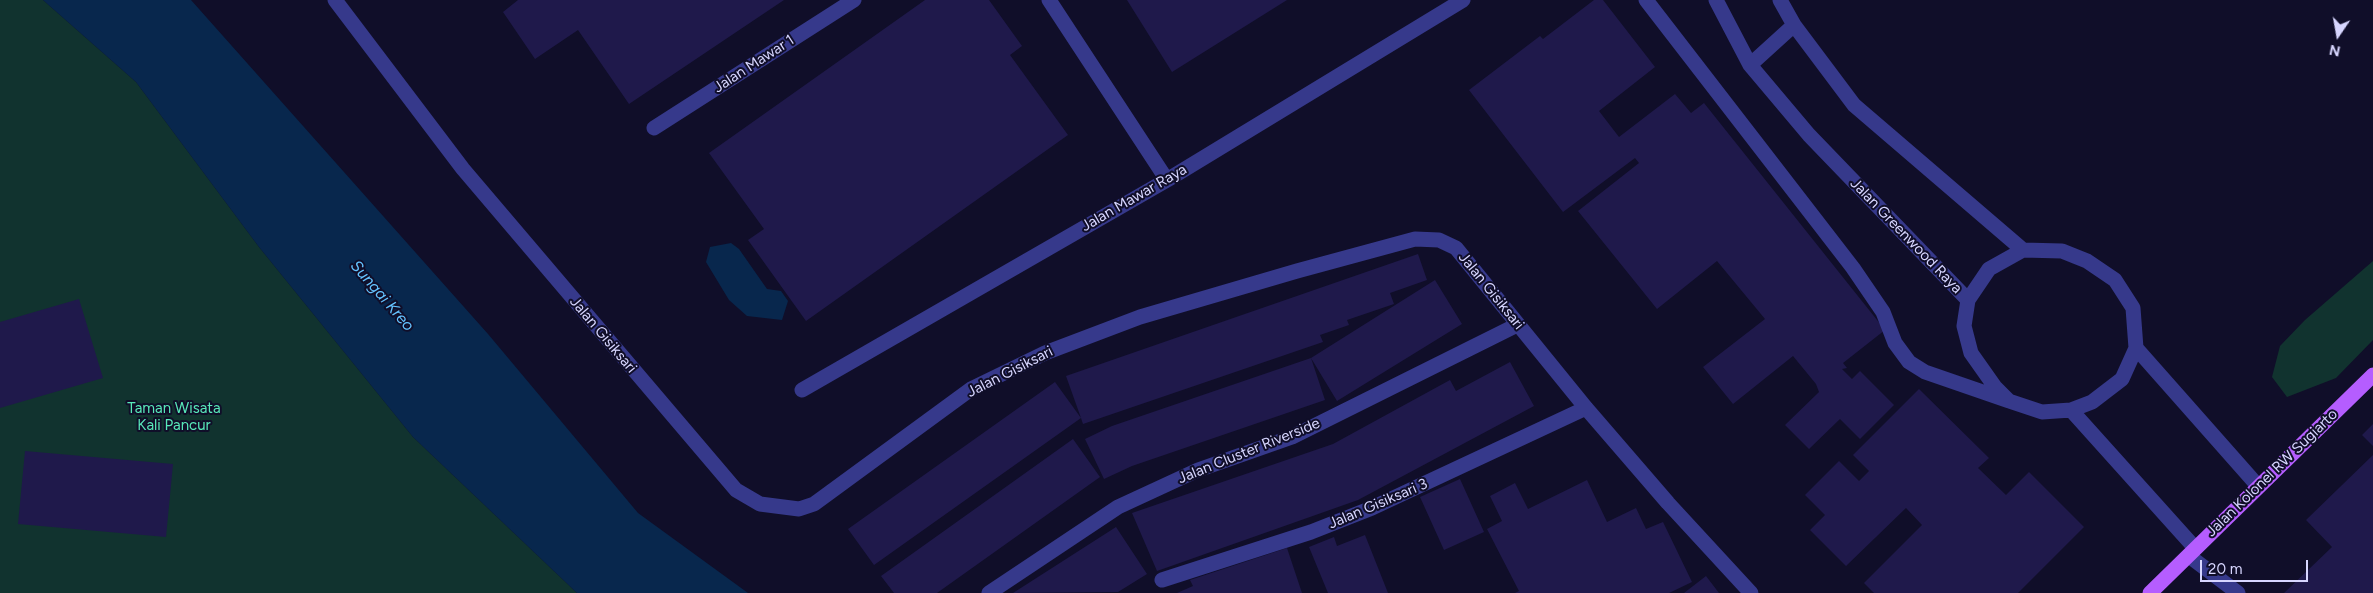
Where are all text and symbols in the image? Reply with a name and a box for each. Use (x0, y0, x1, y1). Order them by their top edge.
north arrow (2313, 10, 2363, 60)
street label: Jalan Mawar 1 (710, 31, 798, 97)
text: N (2328, 41, 2342, 60)
street label: Jalan Mawar Raya (1078, 160, 1190, 236)
street label: Jalan Greenwood Raya (1846, 175, 1966, 297)
street label: Jalan Gisiksari (1454, 249, 1528, 333)
water label: Sungai Kreo (346, 257, 418, 335)
street label: Jalan Gisiksari (566, 293, 640, 377)
street label: Jalan Gisiksari (964, 343, 1056, 401)
park label: Taman Wisata Kali Pancur (127, 400, 221, 435)
street label: Jalan Kolonel RW Sugiarto (2202, 405, 2342, 541)
street label: Jalan Cluster Riverside (1175, 414, 1323, 488)
street label: Jalan Gisiksari 3 (1326, 475, 1430, 533)
scale bar (2203, 550, 2310, 582)
text: 20 m (2208, 560, 2242, 578)

